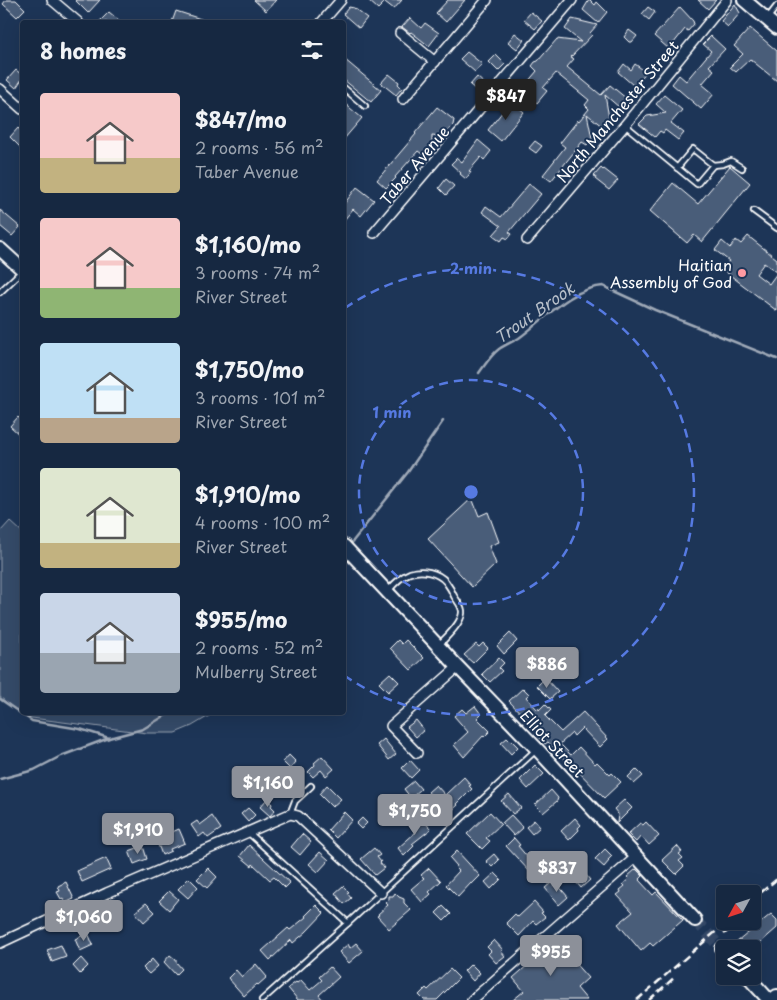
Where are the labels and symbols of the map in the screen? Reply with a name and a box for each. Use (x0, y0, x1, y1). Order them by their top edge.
street label: North Manchester Street (550, 35, 684, 187)
pin: $847 (476, 78, 536, 121)
street label: Taber Avenue (374, 120, 454, 210)
place label: Haitian Assembly of God (610, 253, 732, 293)
text: 2 min (450, 256, 492, 279)
marker: Haitian Assembly of God (736, 267, 748, 279)
water label: Trout Brook (489, 275, 579, 348)
text: 1 min (373, 400, 411, 423)
centre of rings (462, 483, 480, 501)
pin: $886 (517, 646, 577, 689)
street label: Elliot Street (515, 704, 591, 782)
pin: $1,160 (227, 766, 309, 808)
pin: $1,750 (374, 794, 456, 836)
pin: $1,910 (97, 812, 179, 855)
pin: $837 (527, 850, 587, 893)
north arrow (716, 885, 761, 930)
pin: $1,060 (43, 900, 125, 942)
pin: $955 (521, 934, 581, 977)

